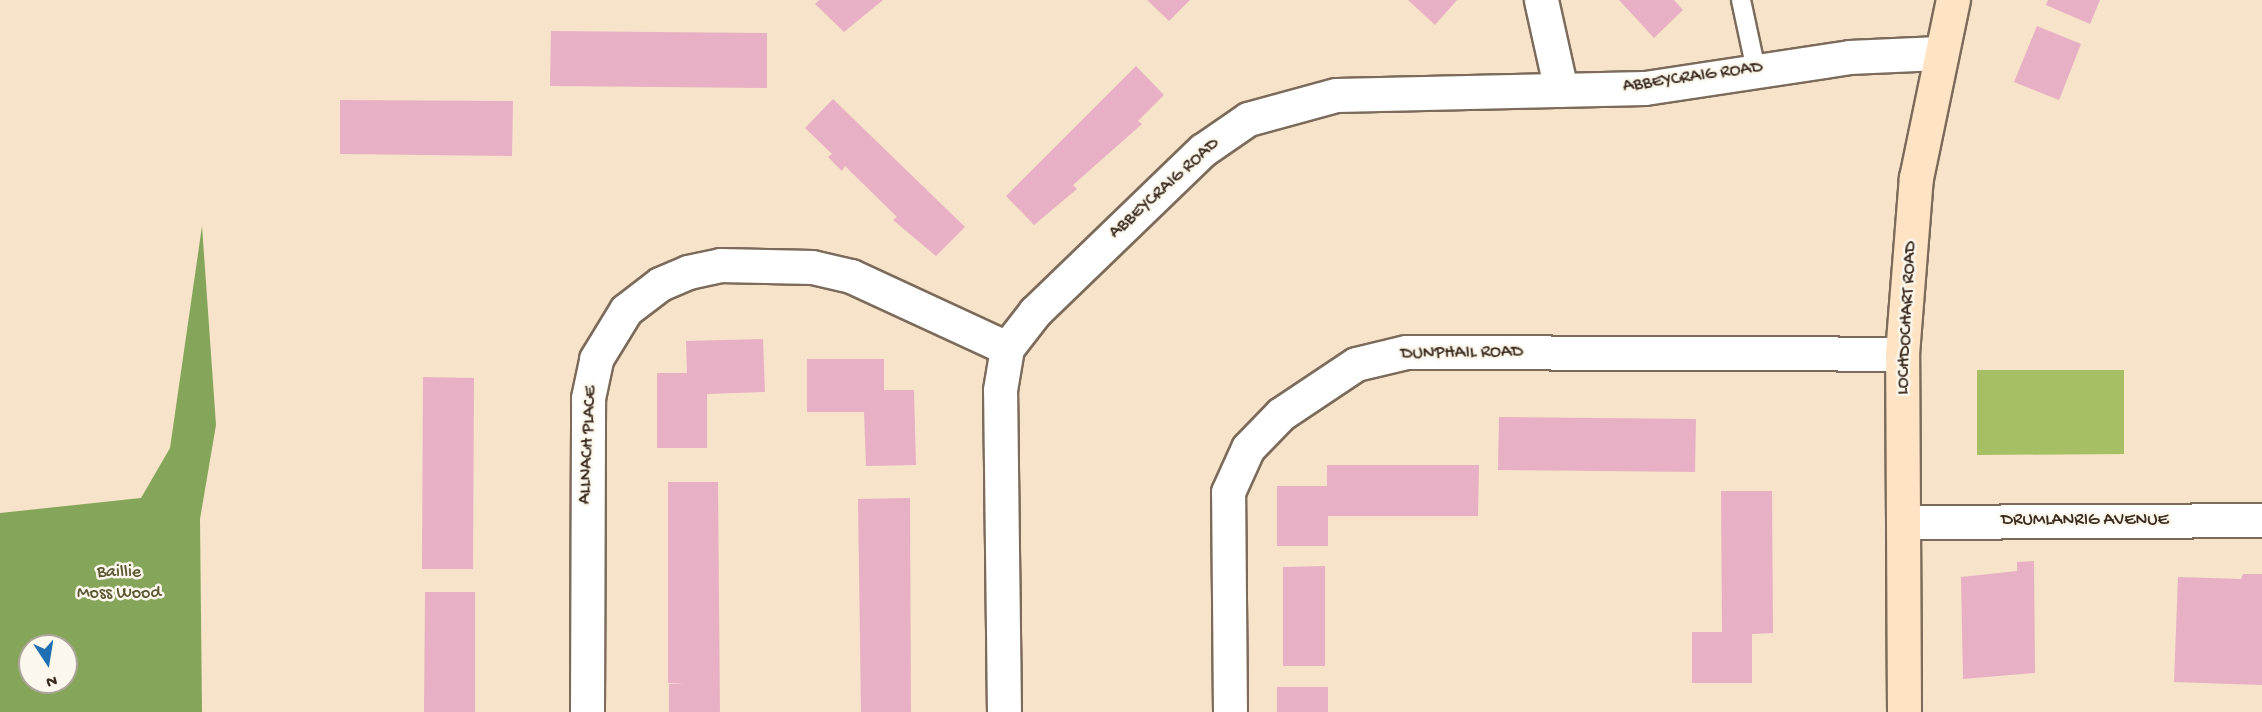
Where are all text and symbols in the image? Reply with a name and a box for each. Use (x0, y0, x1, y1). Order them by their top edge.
street label: ABBEYCRAIG ROAD (1622, 57, 1764, 99)
street label: ABBEYCRAIG ROAD (1105, 134, 1225, 244)
street label: LOCHDOCHART ROAD (1893, 241, 1923, 395)
street label: DUNPHAIL ROAD (1401, 342, 1523, 366)
street label: ALLNACH PLACE (575, 385, 603, 505)
street label: DRUMLANRIG AVENUE (2001, 510, 2169, 532)
park label: Baillie Moss Wood (77, 563, 161, 606)
north arrow (18, 634, 78, 694)
text: N (44, 670, 59, 691)

